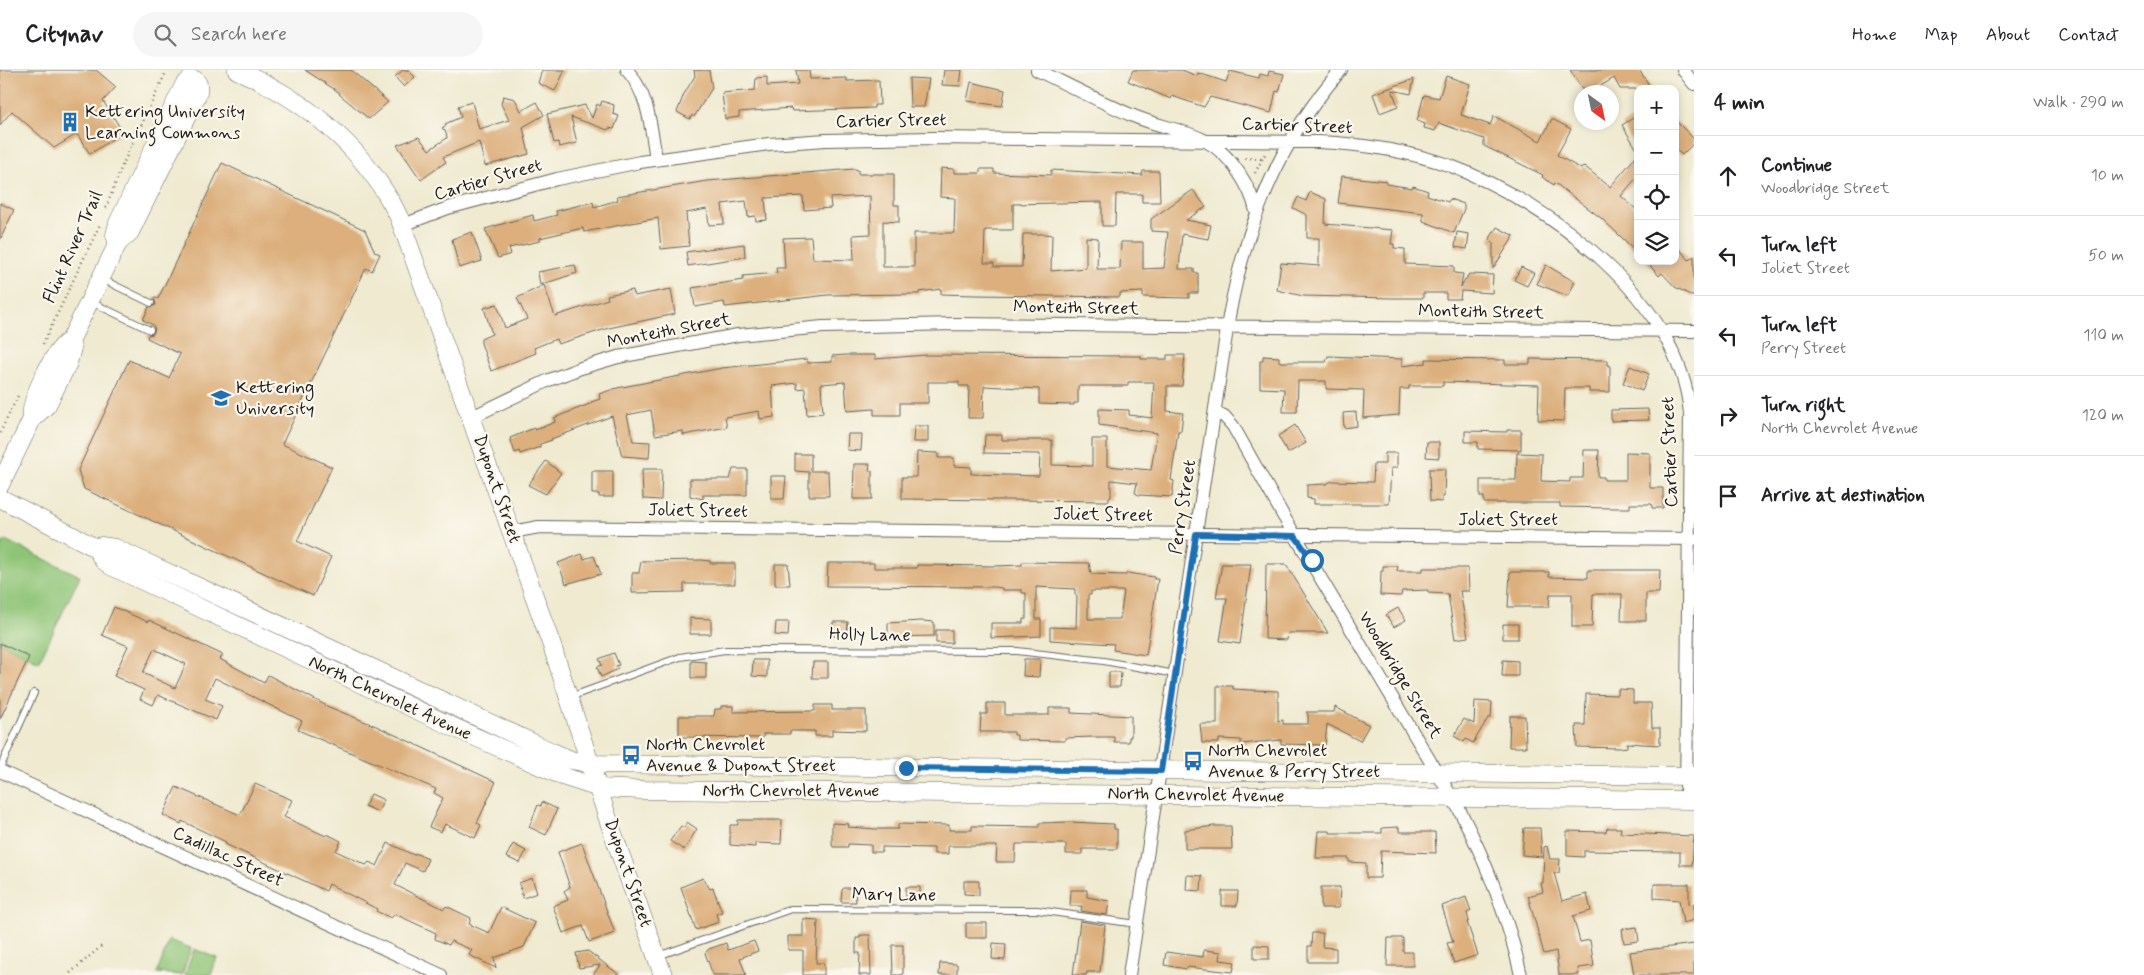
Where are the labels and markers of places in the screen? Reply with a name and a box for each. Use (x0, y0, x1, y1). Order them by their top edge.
place label: Kettering University Learning Commons (85, 100, 245, 147)
building icon: Kettering University Learning Commons (59, 111, 81, 133)
place label: Kettering University (236, 376, 314, 421)
school or university icon: Kettering University (210, 387, 232, 409)
place label: North Chevrolet Avenue & Dupont Street (646, 733, 836, 778)
place label: North Chevrolet Avenue & Perry Street (1208, 739, 1380, 784)
bus stop icon: North Chevrolet Avenue & Dupont Street (620, 744, 642, 766)
bus stop icon: North Chevrolet Avenue & Perry Street (1182, 750, 1204, 772)

